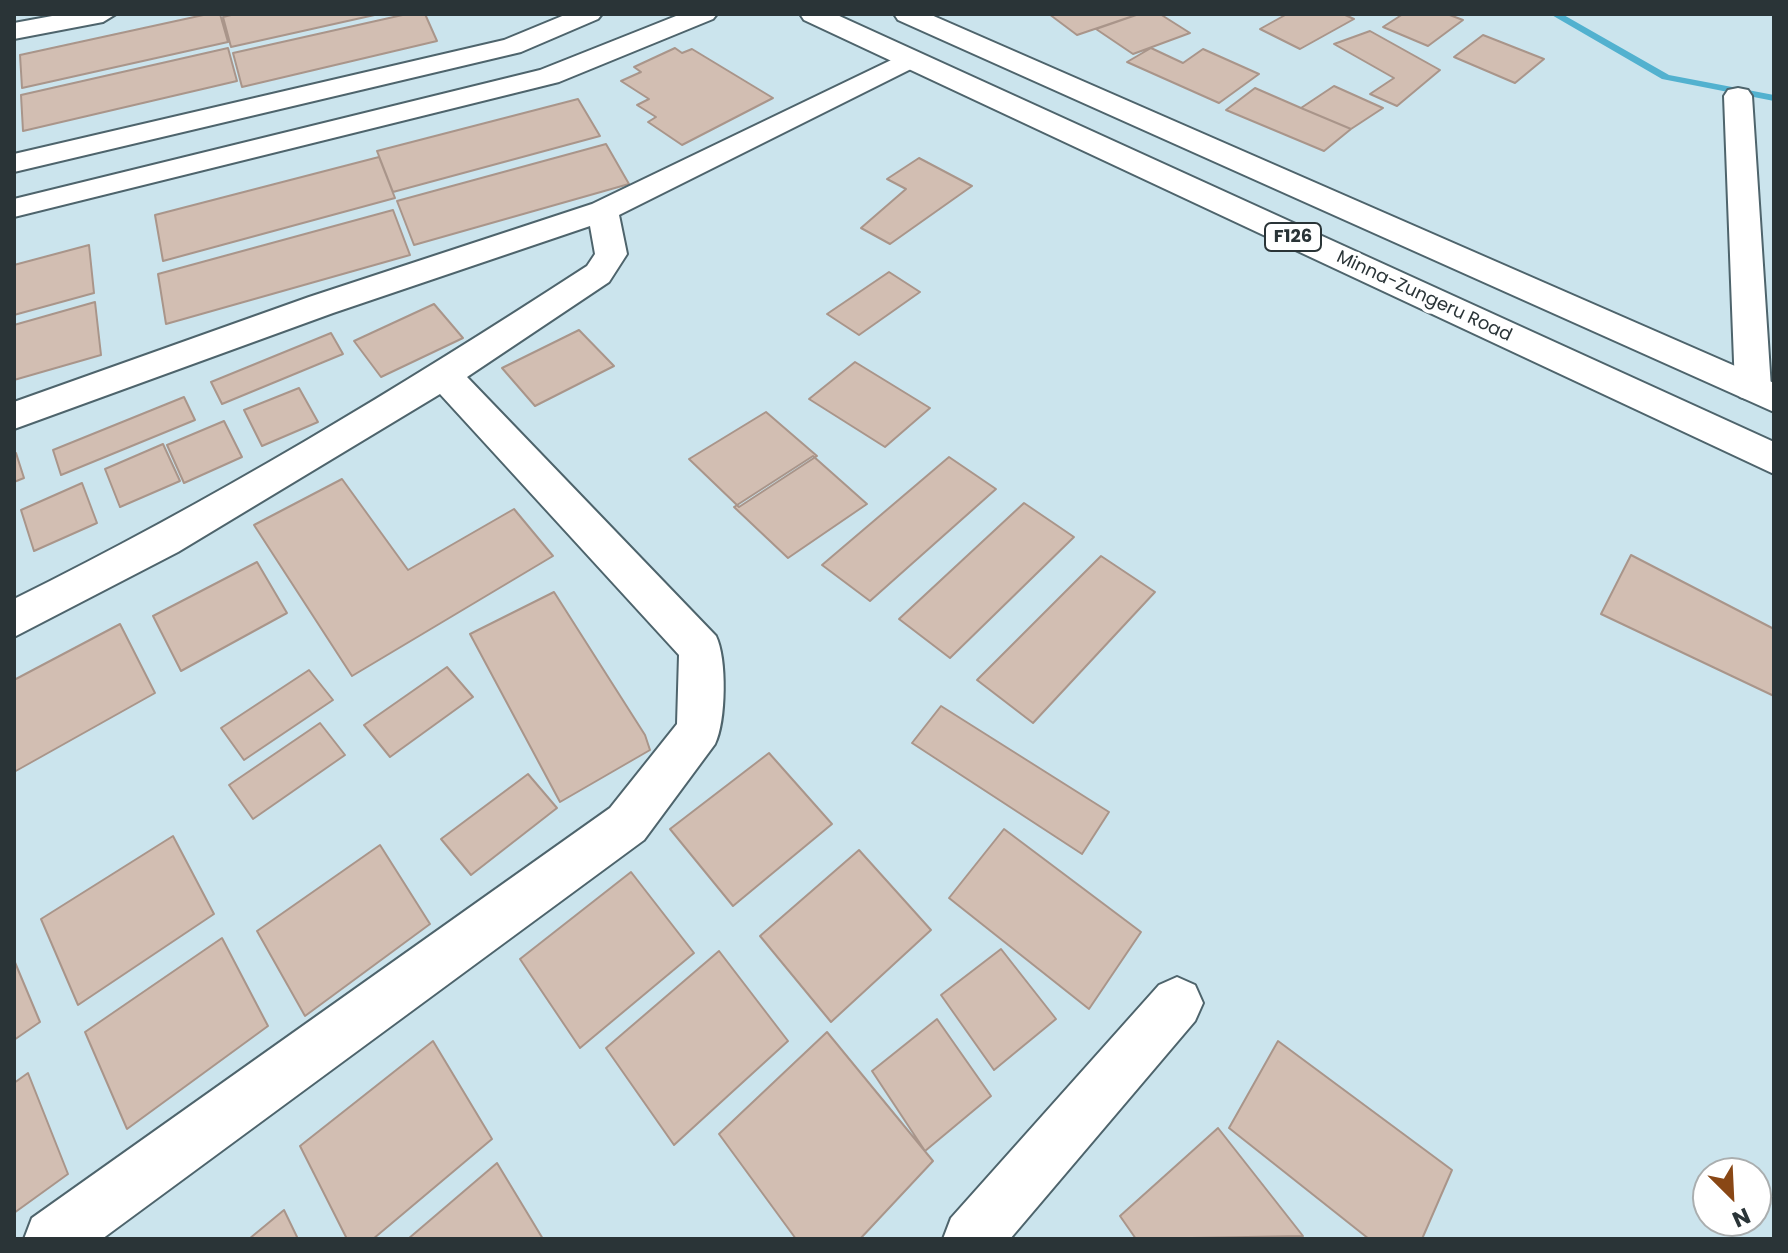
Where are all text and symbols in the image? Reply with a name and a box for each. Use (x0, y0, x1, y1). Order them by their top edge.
road number: F126 (1265, 223, 1321, 251)
street label: Minna-Zungeru Road (1333, 247, 1515, 347)
north arrow (1692, 1157, 1772, 1237)
text: N (1727, 1200, 1755, 1235)

